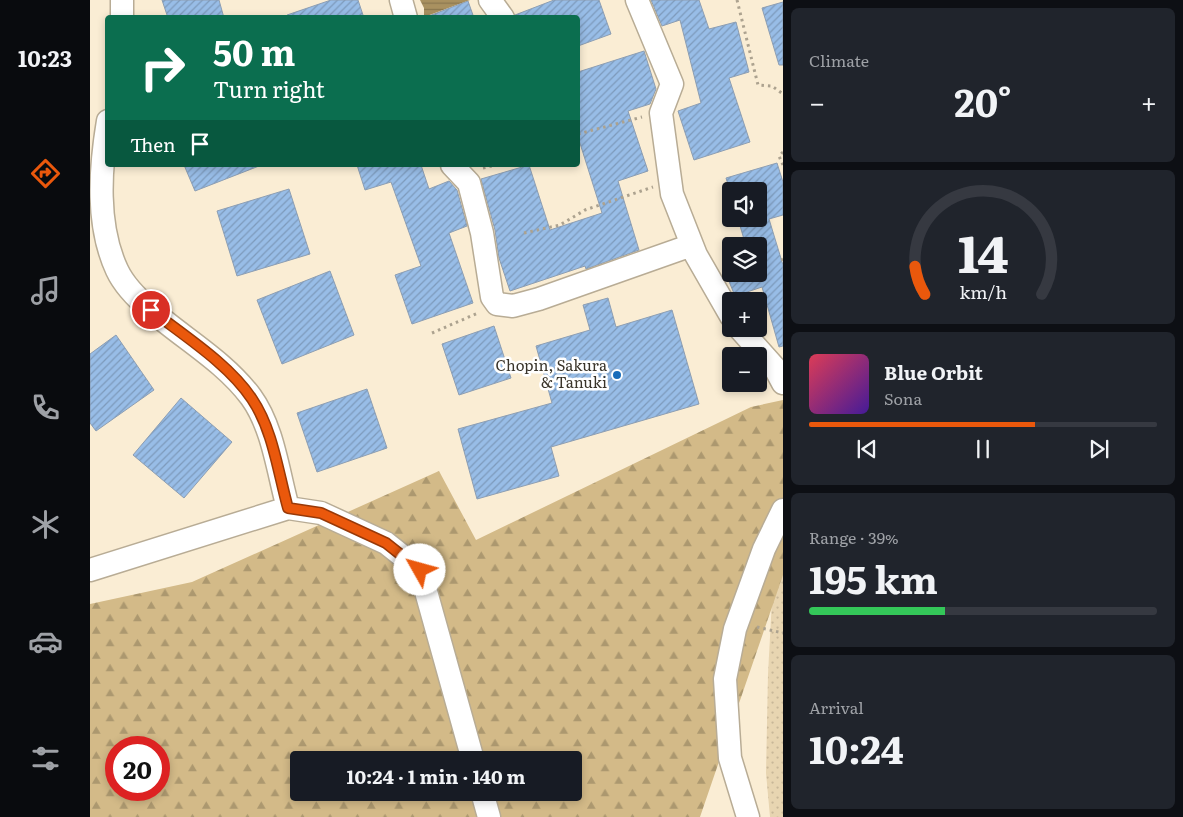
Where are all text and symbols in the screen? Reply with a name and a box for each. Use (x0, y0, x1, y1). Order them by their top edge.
text: 50 m (213, 25, 296, 77)
icon: right (130, 35, 195, 100)
text: 10:23 (18, 41, 72, 74)
text: Climate (809, 48, 869, 72)
text: Turn right (213, 72, 325, 105)
text: 20° (954, 72, 1012, 129)
text: − (809, 80, 825, 122)
text: + (1141, 80, 1157, 122)
text: Then (130, 130, 176, 158)
icon: arrive (186, 130, 214, 158)
icon: directions (28, 156, 63, 191)
map controls (722, 182, 767, 392)
button: sound (722, 182, 767, 227)
text: 14 (958, 212, 1008, 289)
button: layers (722, 237, 767, 282)
icon: music (28, 273, 63, 308)
text: km/h (959, 278, 1007, 305)
pin (130, 289, 172, 331)
button: + (722, 292, 767, 337)
icon: arrive (137, 296, 165, 324)
button: − (722, 347, 767, 392)
place label: Chopin, Sakura & Tanuki (496, 353, 608, 393)
text: Blue Orbit (884, 358, 983, 386)
marker: Chopin, Sakura & Tanuki (611, 369, 623, 381)
text: Sona (884, 386, 922, 410)
icon: phone (28, 390, 63, 425)
icon: previous (853, 435, 881, 463)
icon: pause (969, 435, 997, 463)
icon: next (1085, 435, 1113, 463)
icon: climate (28, 507, 63, 542)
text: Range · 39% (809, 525, 899, 549)
position arrow (393, 543, 445, 595)
text: 195 km (809, 549, 938, 606)
icon: car (28, 624, 63, 659)
text: Arrival (809, 695, 864, 719)
text: 10:24 (809, 719, 904, 776)
speed limit sign: 20 (105, 736, 170, 801)
icon: filters (28, 741, 63, 776)
text: 10:24 · 1 min · 140 m (347, 762, 525, 790)

